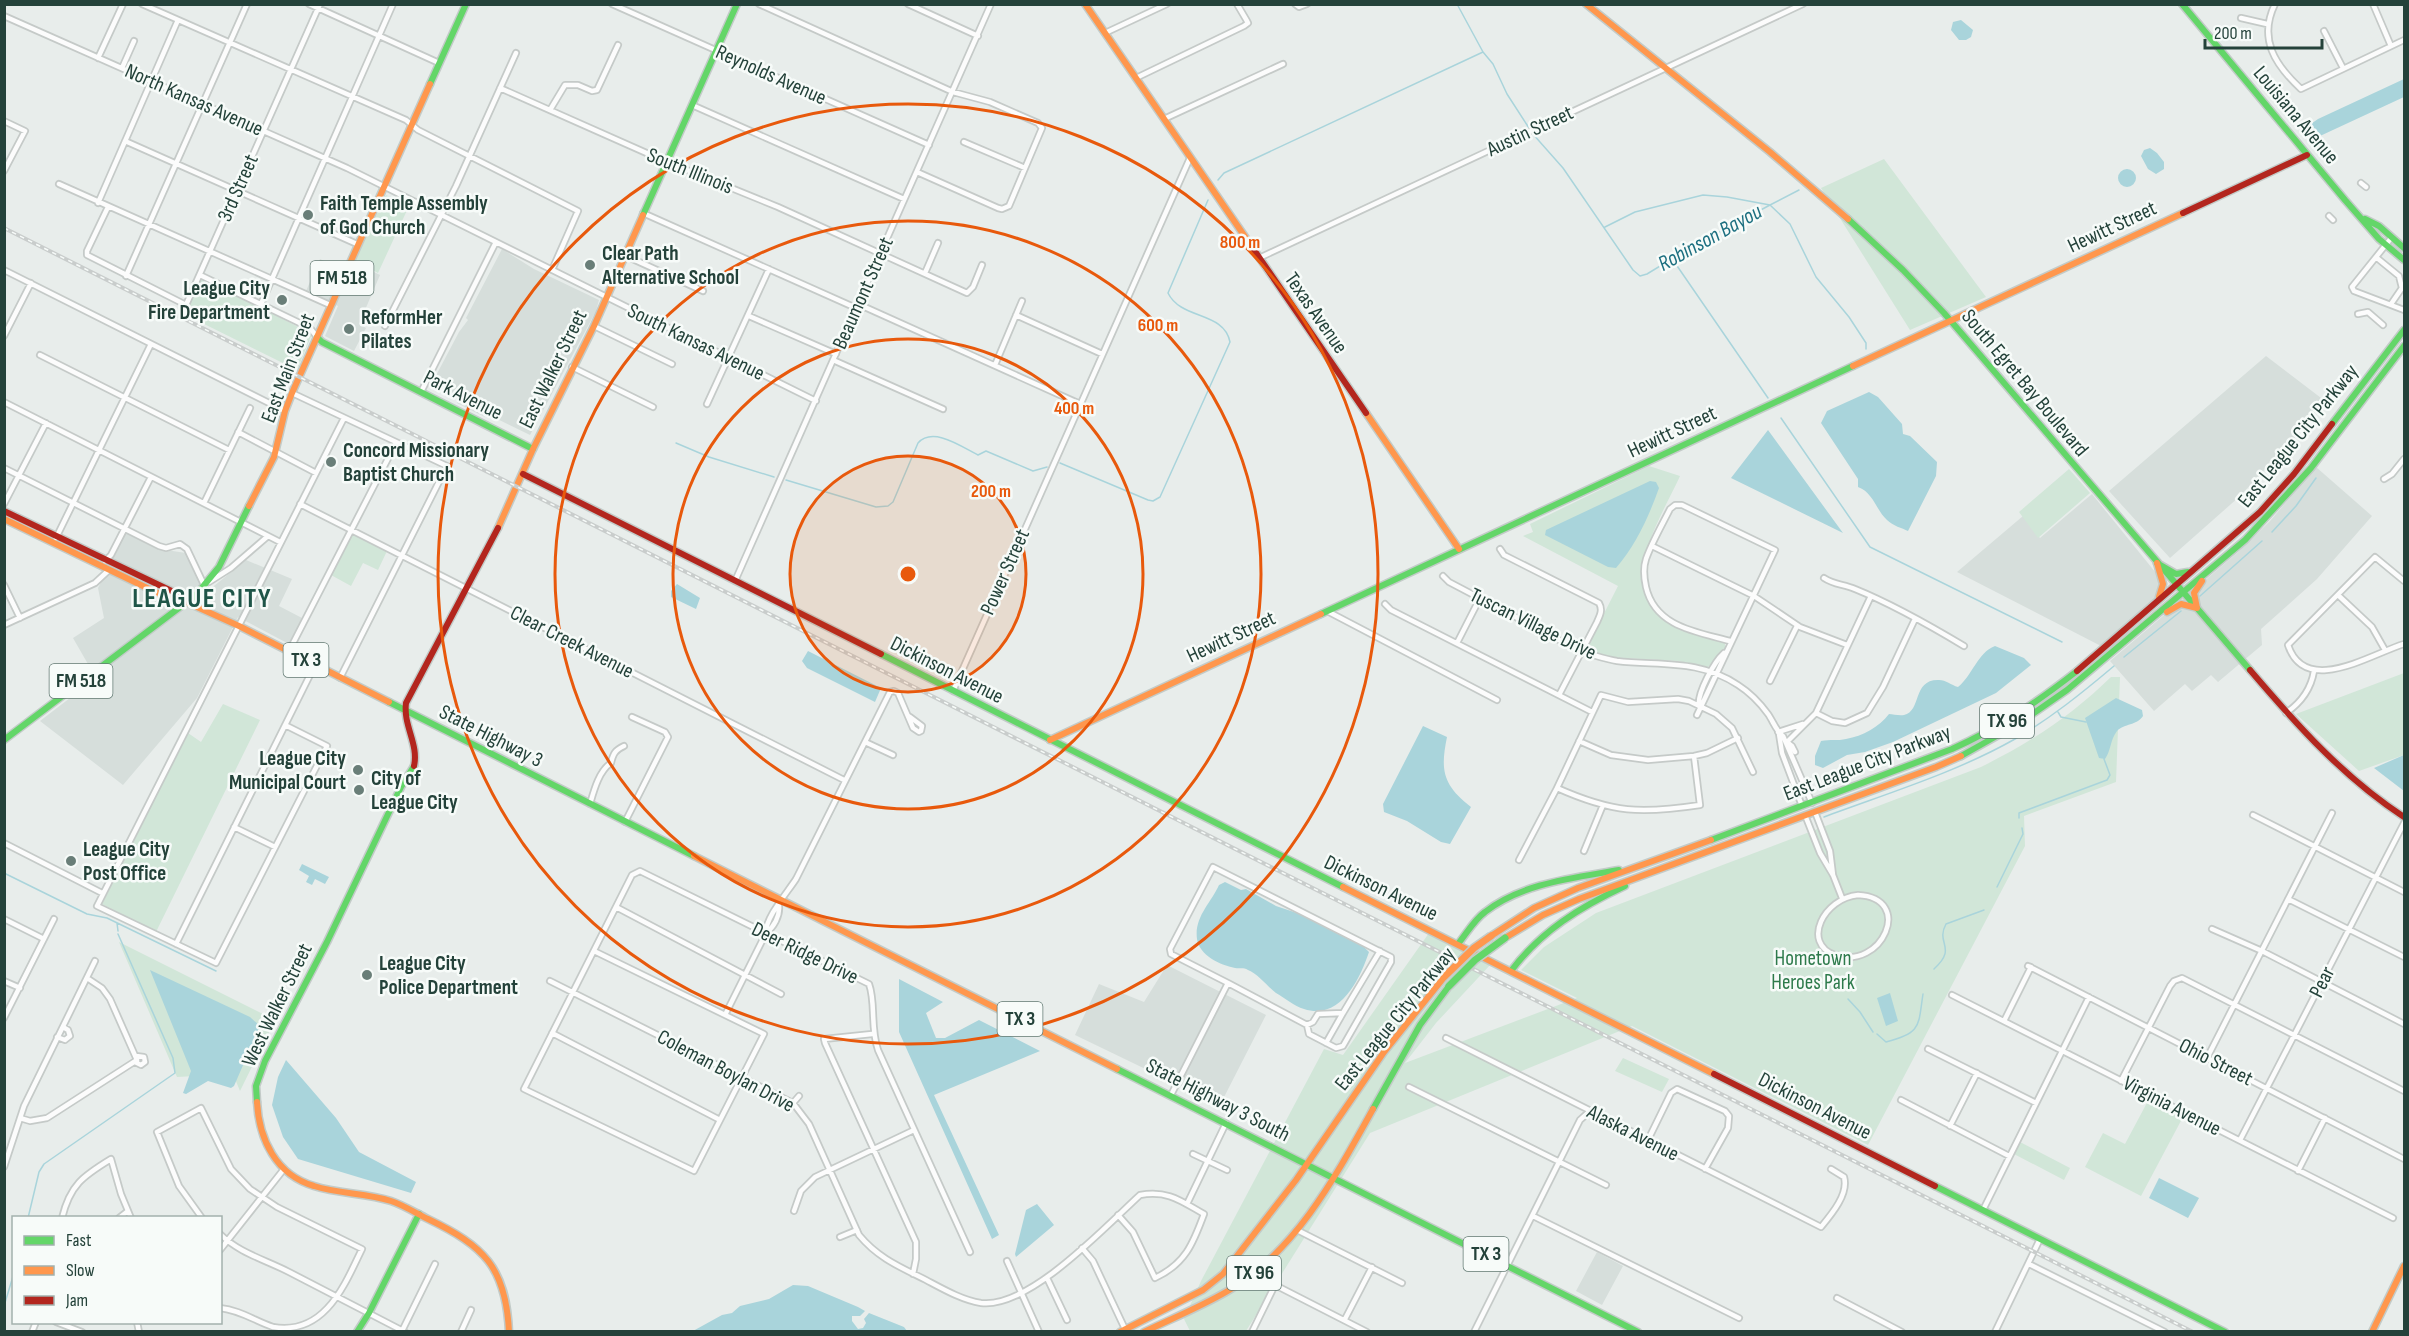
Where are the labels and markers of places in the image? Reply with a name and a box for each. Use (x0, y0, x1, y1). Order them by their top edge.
place label: Faith Temple Assembly of God Church (320, 191, 488, 240)
marker: Faith Temple Assembly of God Church (301, 208, 315, 222)
place label: Clear Path Alternative School (601, 241, 739, 290)
marker: Clear Path Alternative School (583, 258, 597, 272)
place label: League City Fire Department (148, 276, 270, 325)
marker: League City Fire Department (275, 293, 289, 307)
place label: ReformHer Pilates (361, 305, 443, 354)
marker: ReformHer Pilates (342, 322, 356, 336)
place label: Concord Missionary Baptist Church (343, 438, 489, 487)
marker: Concord Missionary Baptist Church (324, 455, 338, 469)
centre of rings (898, 564, 918, 584)
place label: League City Municipal Court (229, 746, 346, 795)
marker: League City Municipal Court (351, 763, 365, 777)
place label: City of League City (371, 766, 458, 815)
marker: City of League City (352, 783, 366, 797)
place label: League City Post Office (83, 837, 170, 886)
marker: League City Post Office (64, 854, 78, 868)
place label: League City Police Department (379, 951, 518, 1000)
marker: League City Police Department (360, 968, 374, 982)

